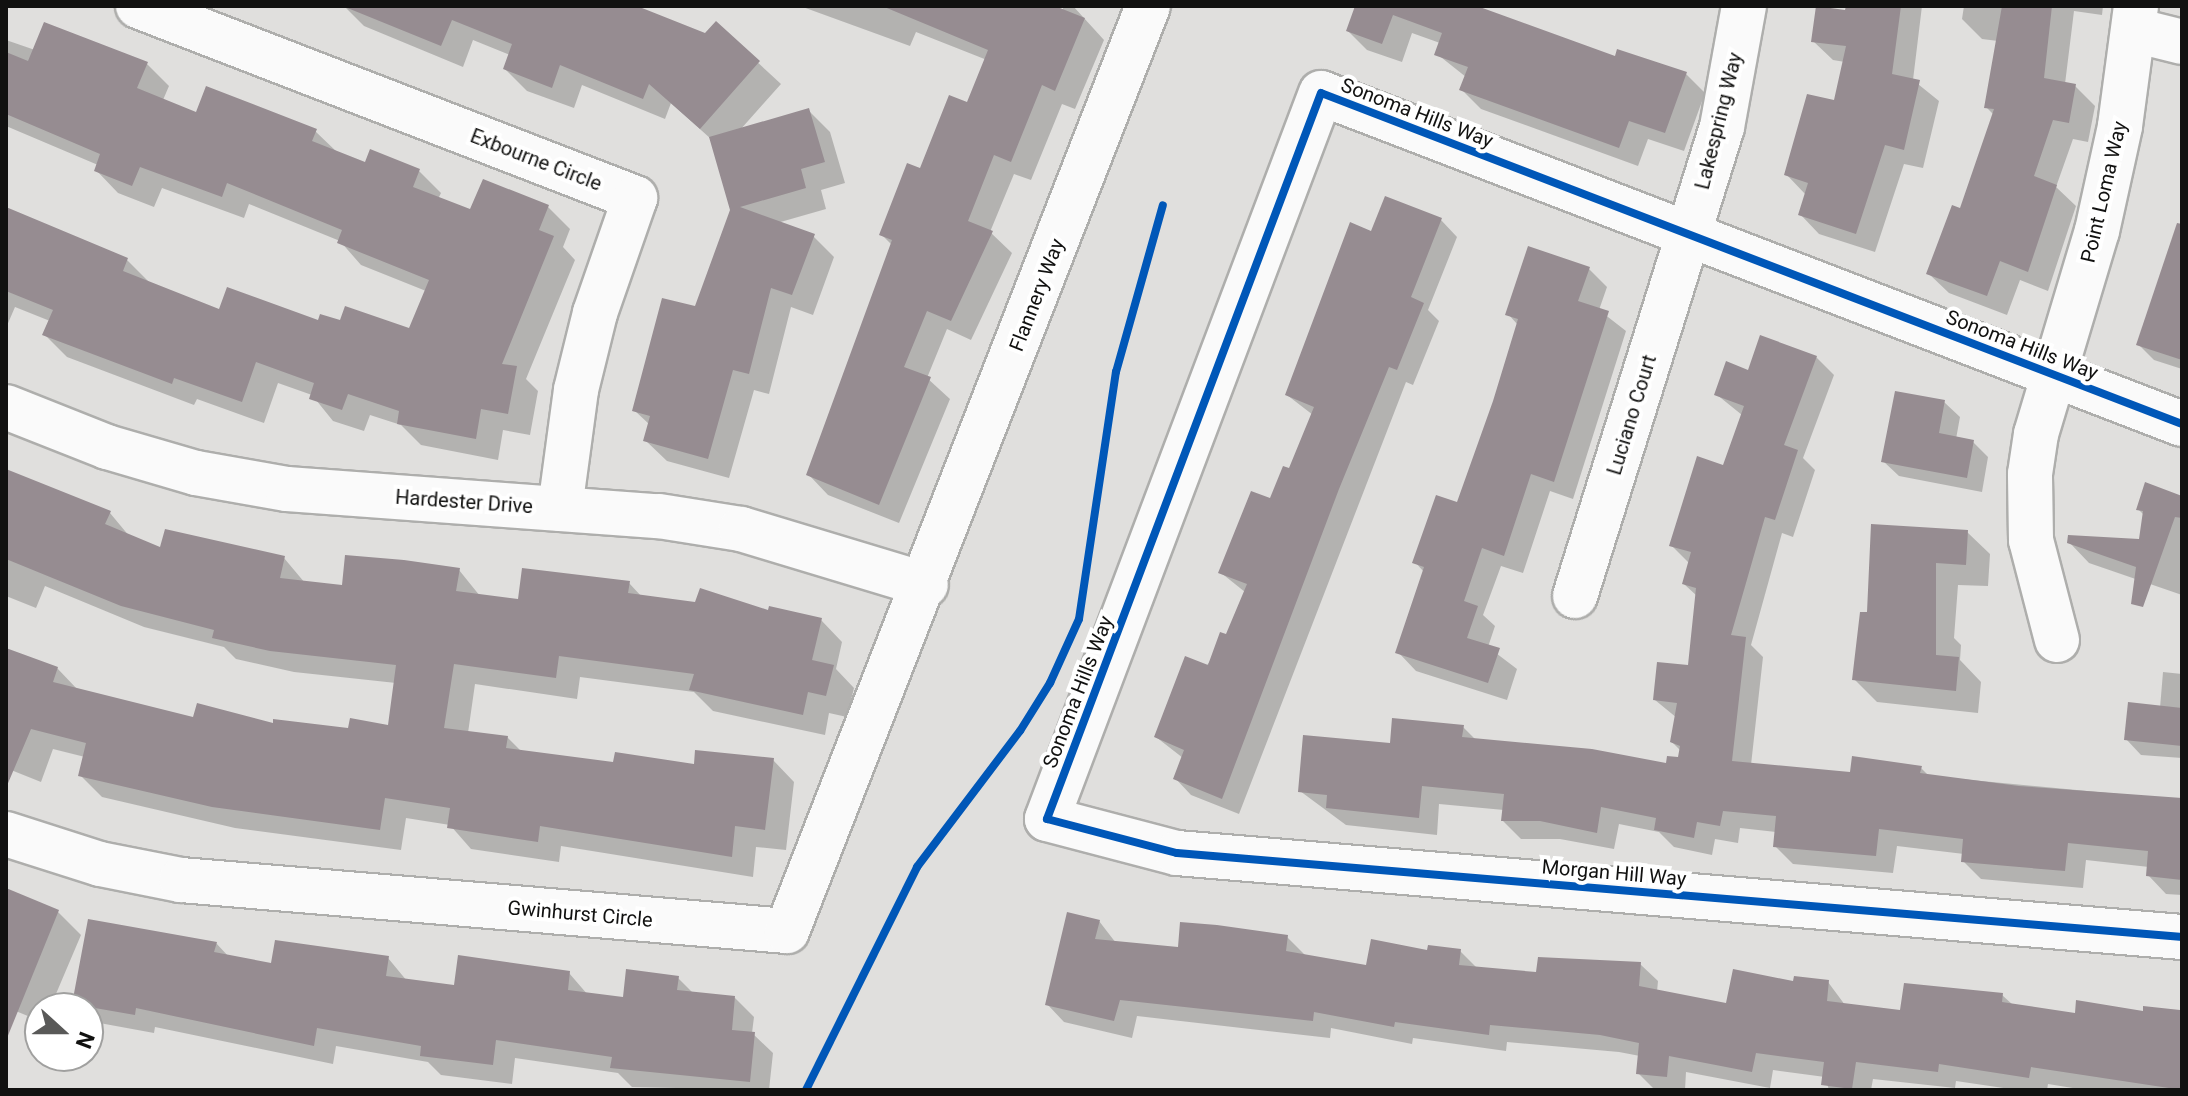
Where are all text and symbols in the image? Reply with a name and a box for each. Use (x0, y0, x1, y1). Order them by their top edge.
street label: Lakespring Way (1690, 50, 1748, 192)
street label: Sonoma Hills Way (1338, 73, 1496, 153)
street label: Point Loma Way (2076, 119, 2132, 265)
street label: Exbourne Circle (467, 124, 605, 196)
street label: Flannery Way (1005, 235, 1069, 355)
street label: Sonoma Hills Way (1943, 305, 2101, 385)
street label: Luciano Court (1602, 352, 1662, 478)
street label: Hardester Drive (394, 485, 534, 519)
street label: Sonoma Hills Way (1038, 613, 1118, 771)
street label: Morgan Hill Way (1541, 855, 1687, 891)
street label: Gwinhurst Circle (506, 896, 654, 932)
north arrow (24, 992, 104, 1072)
text: N (71, 1028, 99, 1052)

